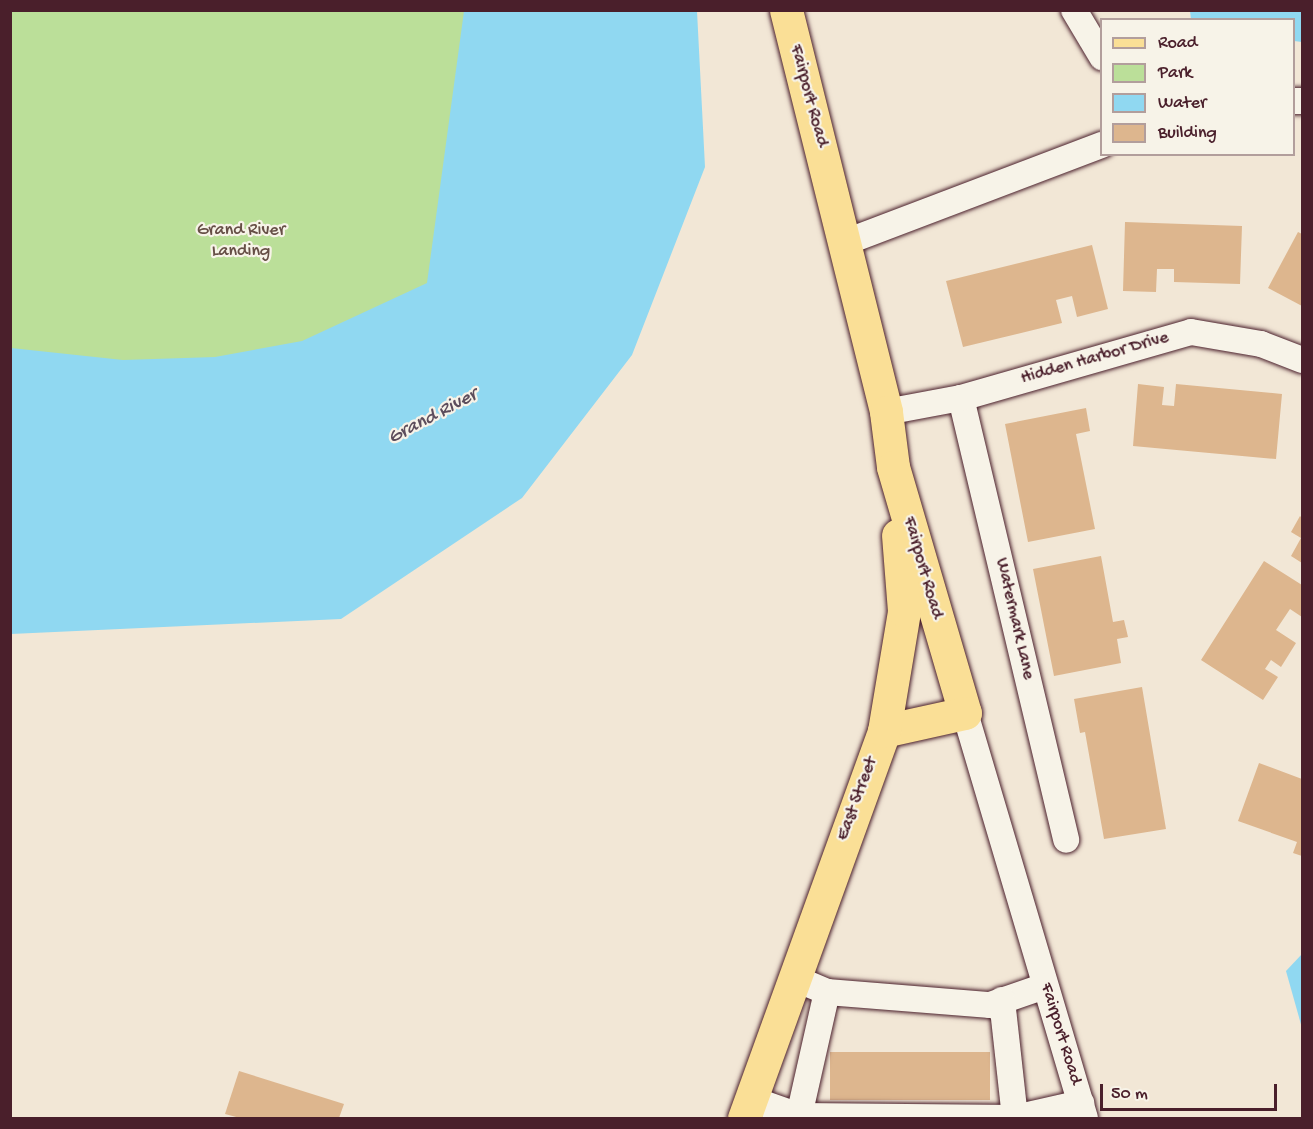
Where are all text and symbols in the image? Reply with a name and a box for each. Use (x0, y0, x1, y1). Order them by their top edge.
legend (1100, 18, 1295, 156)
text: Road (1158, 33, 1197, 54)
street label: Fairport Road (784, 43, 832, 149)
text: Park (1158, 63, 1192, 84)
text: Water (1158, 93, 1206, 114)
text: Building (1158, 123, 1217, 144)
park label: Grand River Landing (197, 221, 285, 264)
street label: Hidden Harbor Drive (1019, 328, 1171, 390)
water label: Grand River (384, 383, 482, 451)
street label: Fairport Road (897, 515, 947, 621)
street label: Watermark Lane (990, 556, 1038, 682)
street label: East Street (833, 754, 883, 844)
street label: Fairport Road (1034, 981, 1086, 1087)
scale bar (1103, 1072, 1280, 1110)
text: 50 m (1111, 1084, 1148, 1105)

